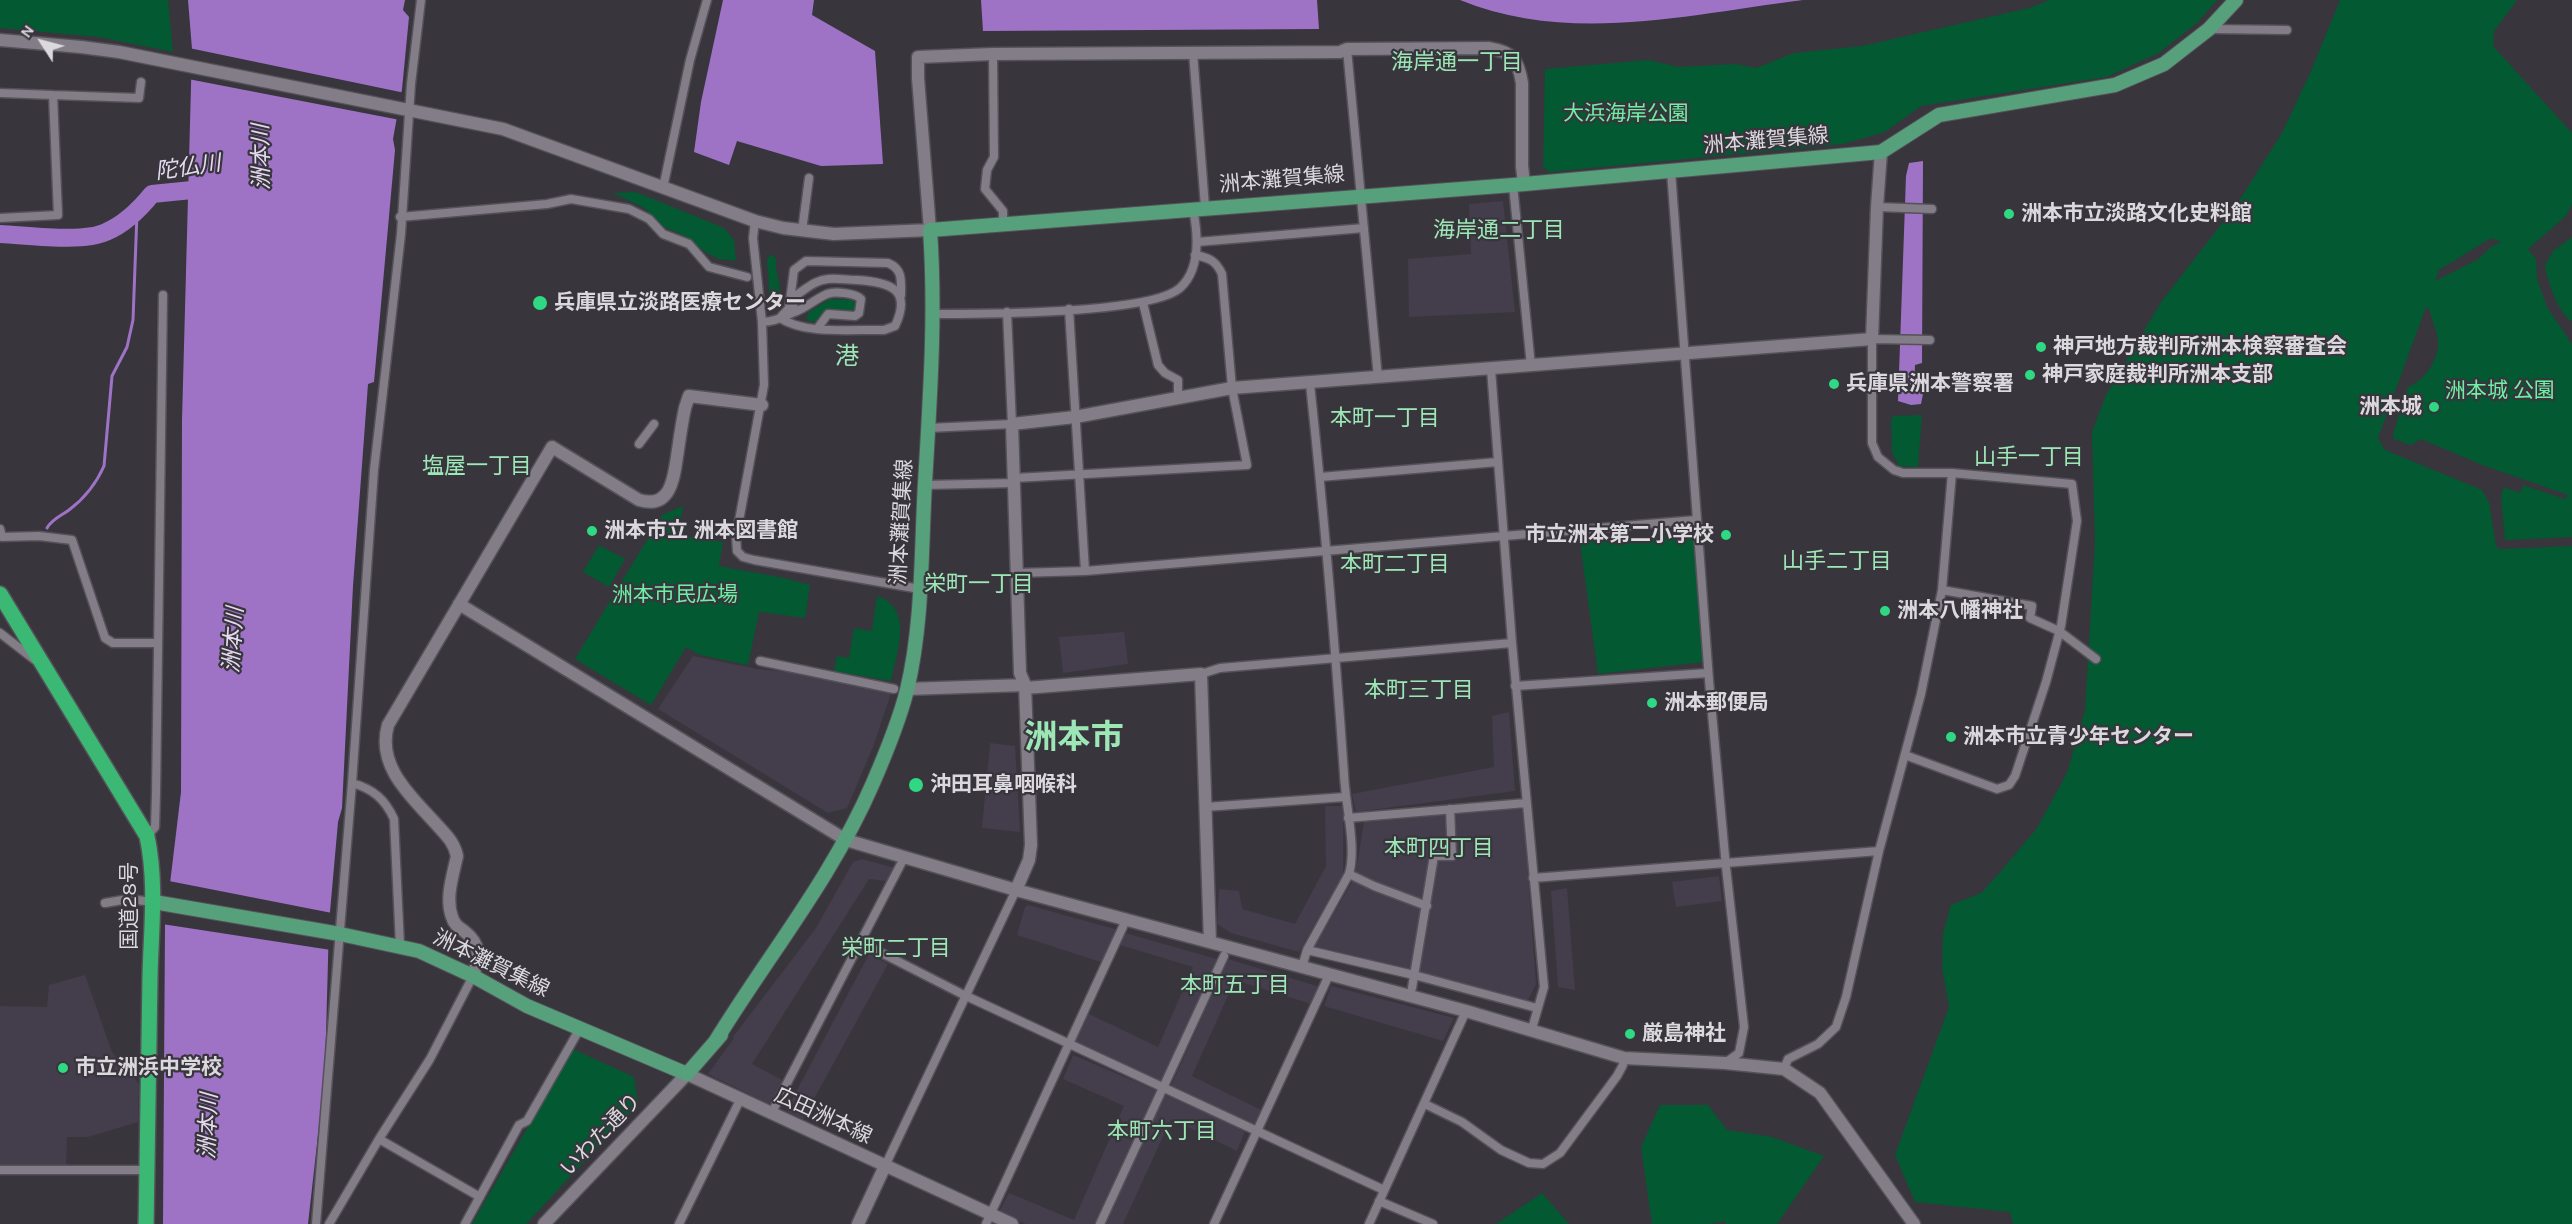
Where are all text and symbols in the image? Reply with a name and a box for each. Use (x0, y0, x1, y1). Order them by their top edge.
north arrow (12, 12, 72, 72)
text: N (16, 21, 38, 41)
district label: 海岸通一丁目 (1391, 50, 1523, 76)
park label: 大浜海岸公園 (1563, 101, 1689, 127)
street label: 洲本灘賀集線 (1702, 123, 1830, 159)
water label: 洲本川 (248, 124, 276, 190)
water label: 陀仏川 (153, 150, 223, 186)
street label: 洲本灘賀集線 (1218, 162, 1346, 198)
place label: 洲本市立淡路文化史料館 (2021, 201, 2252, 227)
marker: 洲本市立淡路文化史料館 (2002, 207, 2016, 221)
district label: 海岸通二丁目 (1433, 218, 1565, 244)
place label: 兵庫県立淡路医療センター (554, 290, 806, 316)
marker: 兵庫県立淡路医療センター (531, 294, 549, 312)
place label: 神戸地方裁判所洲本検察審査会 (2053, 334, 2347, 360)
marker: 神戸地方裁判所洲本検察審査会 (2034, 340, 2048, 354)
district label: 港 (835, 343, 859, 371)
place label: 神戸家庭裁判所洲本支部 (2042, 362, 2273, 388)
marker: 神戸家庭裁判所洲本支部 (2023, 368, 2037, 382)
place label: 兵庫県洲本警察署 (1846, 371, 2014, 397)
marker: 兵庫県洲本警察署 (1827, 377, 1841, 391)
park label: 洲本城 公園 (2445, 378, 2555, 404)
place label: 洲本城 (2359, 394, 2422, 420)
marker: 洲本城 (2427, 400, 2441, 414)
district label: 本町一丁目 (1330, 406, 1440, 432)
district label: 山手一丁目 (1974, 445, 2084, 471)
district label: 塩屋一丁目 (422, 454, 532, 480)
street label: 洲本灘賀集線 (886, 458, 918, 586)
place label: 洲本市立 洲本図書館 (604, 518, 798, 544)
place label: 市立洲本第二小学校 (1525, 522, 1714, 548)
marker: 洲本市立 洲本図書館 (585, 524, 599, 538)
marker: 市立洲本第二小学校 (1719, 528, 1733, 542)
district label: 山手二丁目 (1782, 549, 1892, 575)
district label: 本町二丁目 (1340, 552, 1450, 578)
district label: 栄町一丁目 (924, 572, 1034, 598)
park label: 洲本市民広場 (612, 582, 738, 608)
place label: 洲本八幡神社 (1897, 598, 2023, 624)
marker: 洲本八幡神社 (1878, 604, 1892, 618)
water label: 洲本川 (219, 606, 249, 674)
district label: 本町三丁目 (1364, 678, 1474, 704)
place label: 洲本郵便局 (1664, 690, 1769, 716)
marker: 洲本郵便局 (1645, 696, 1659, 710)
district label: 洲本市 (1025, 719, 1123, 759)
place label: 洲本市立青少年センター (1963, 724, 2194, 750)
marker: 洲本市立青少年センター (1944, 730, 1958, 744)
place label: 沖田耳鼻咽喉科 (930, 772, 1077, 798)
marker: 沖田耳鼻咽喉科 (907, 776, 925, 794)
district label: 本町四丁目 (1384, 836, 1494, 862)
street label: 国道28号 (117, 862, 143, 950)
street label: 洲本灘賀集線 (429, 925, 553, 1003)
district label: 栄町二丁目 (841, 936, 951, 962)
district label: 本町五丁目 (1180, 973, 1290, 999)
place label: 厳島神社 (1642, 1021, 1726, 1047)
marker: 厳島神社 (1623, 1027, 1637, 1041)
place label: 市立洲浜中学校 (75, 1055, 222, 1081)
marker: 市立洲浜中学校 (56, 1061, 70, 1075)
street label: 広田洲本線 (770, 1082, 876, 1150)
street label: いわた通り (555, 1088, 647, 1182)
water label: 洲本川 (195, 1093, 223, 1159)
district label: 本町六丁目 (1107, 1119, 1217, 1145)

